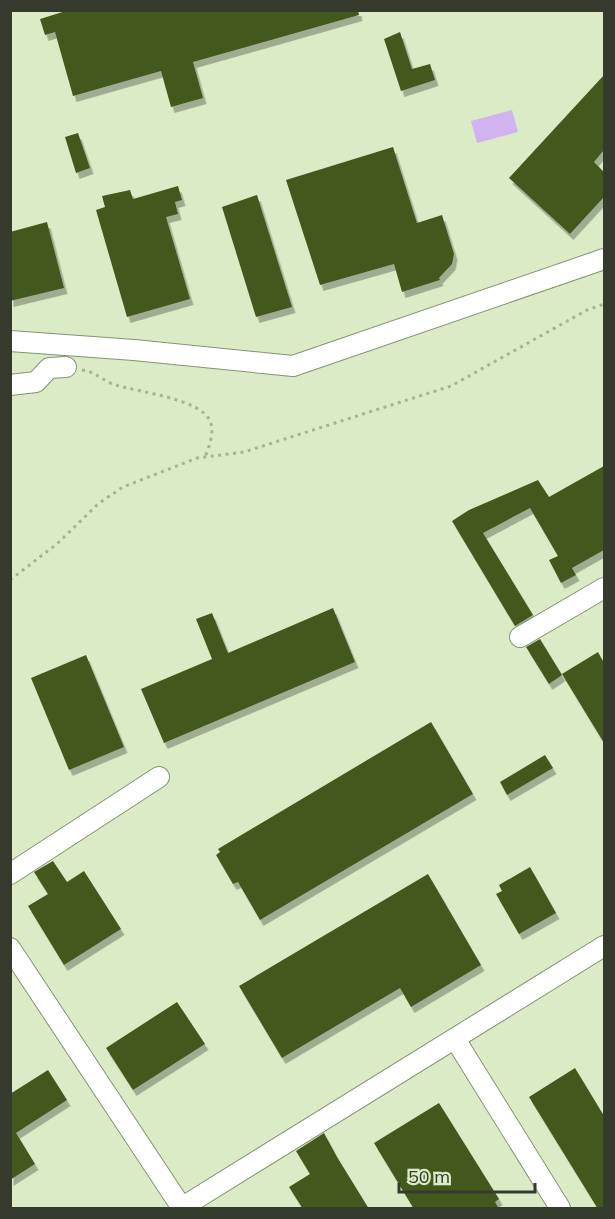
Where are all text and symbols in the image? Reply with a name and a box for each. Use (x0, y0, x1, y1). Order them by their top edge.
scale bar (399, 1156, 536, 1194)
text: 50 m (408, 1165, 450, 1188)

